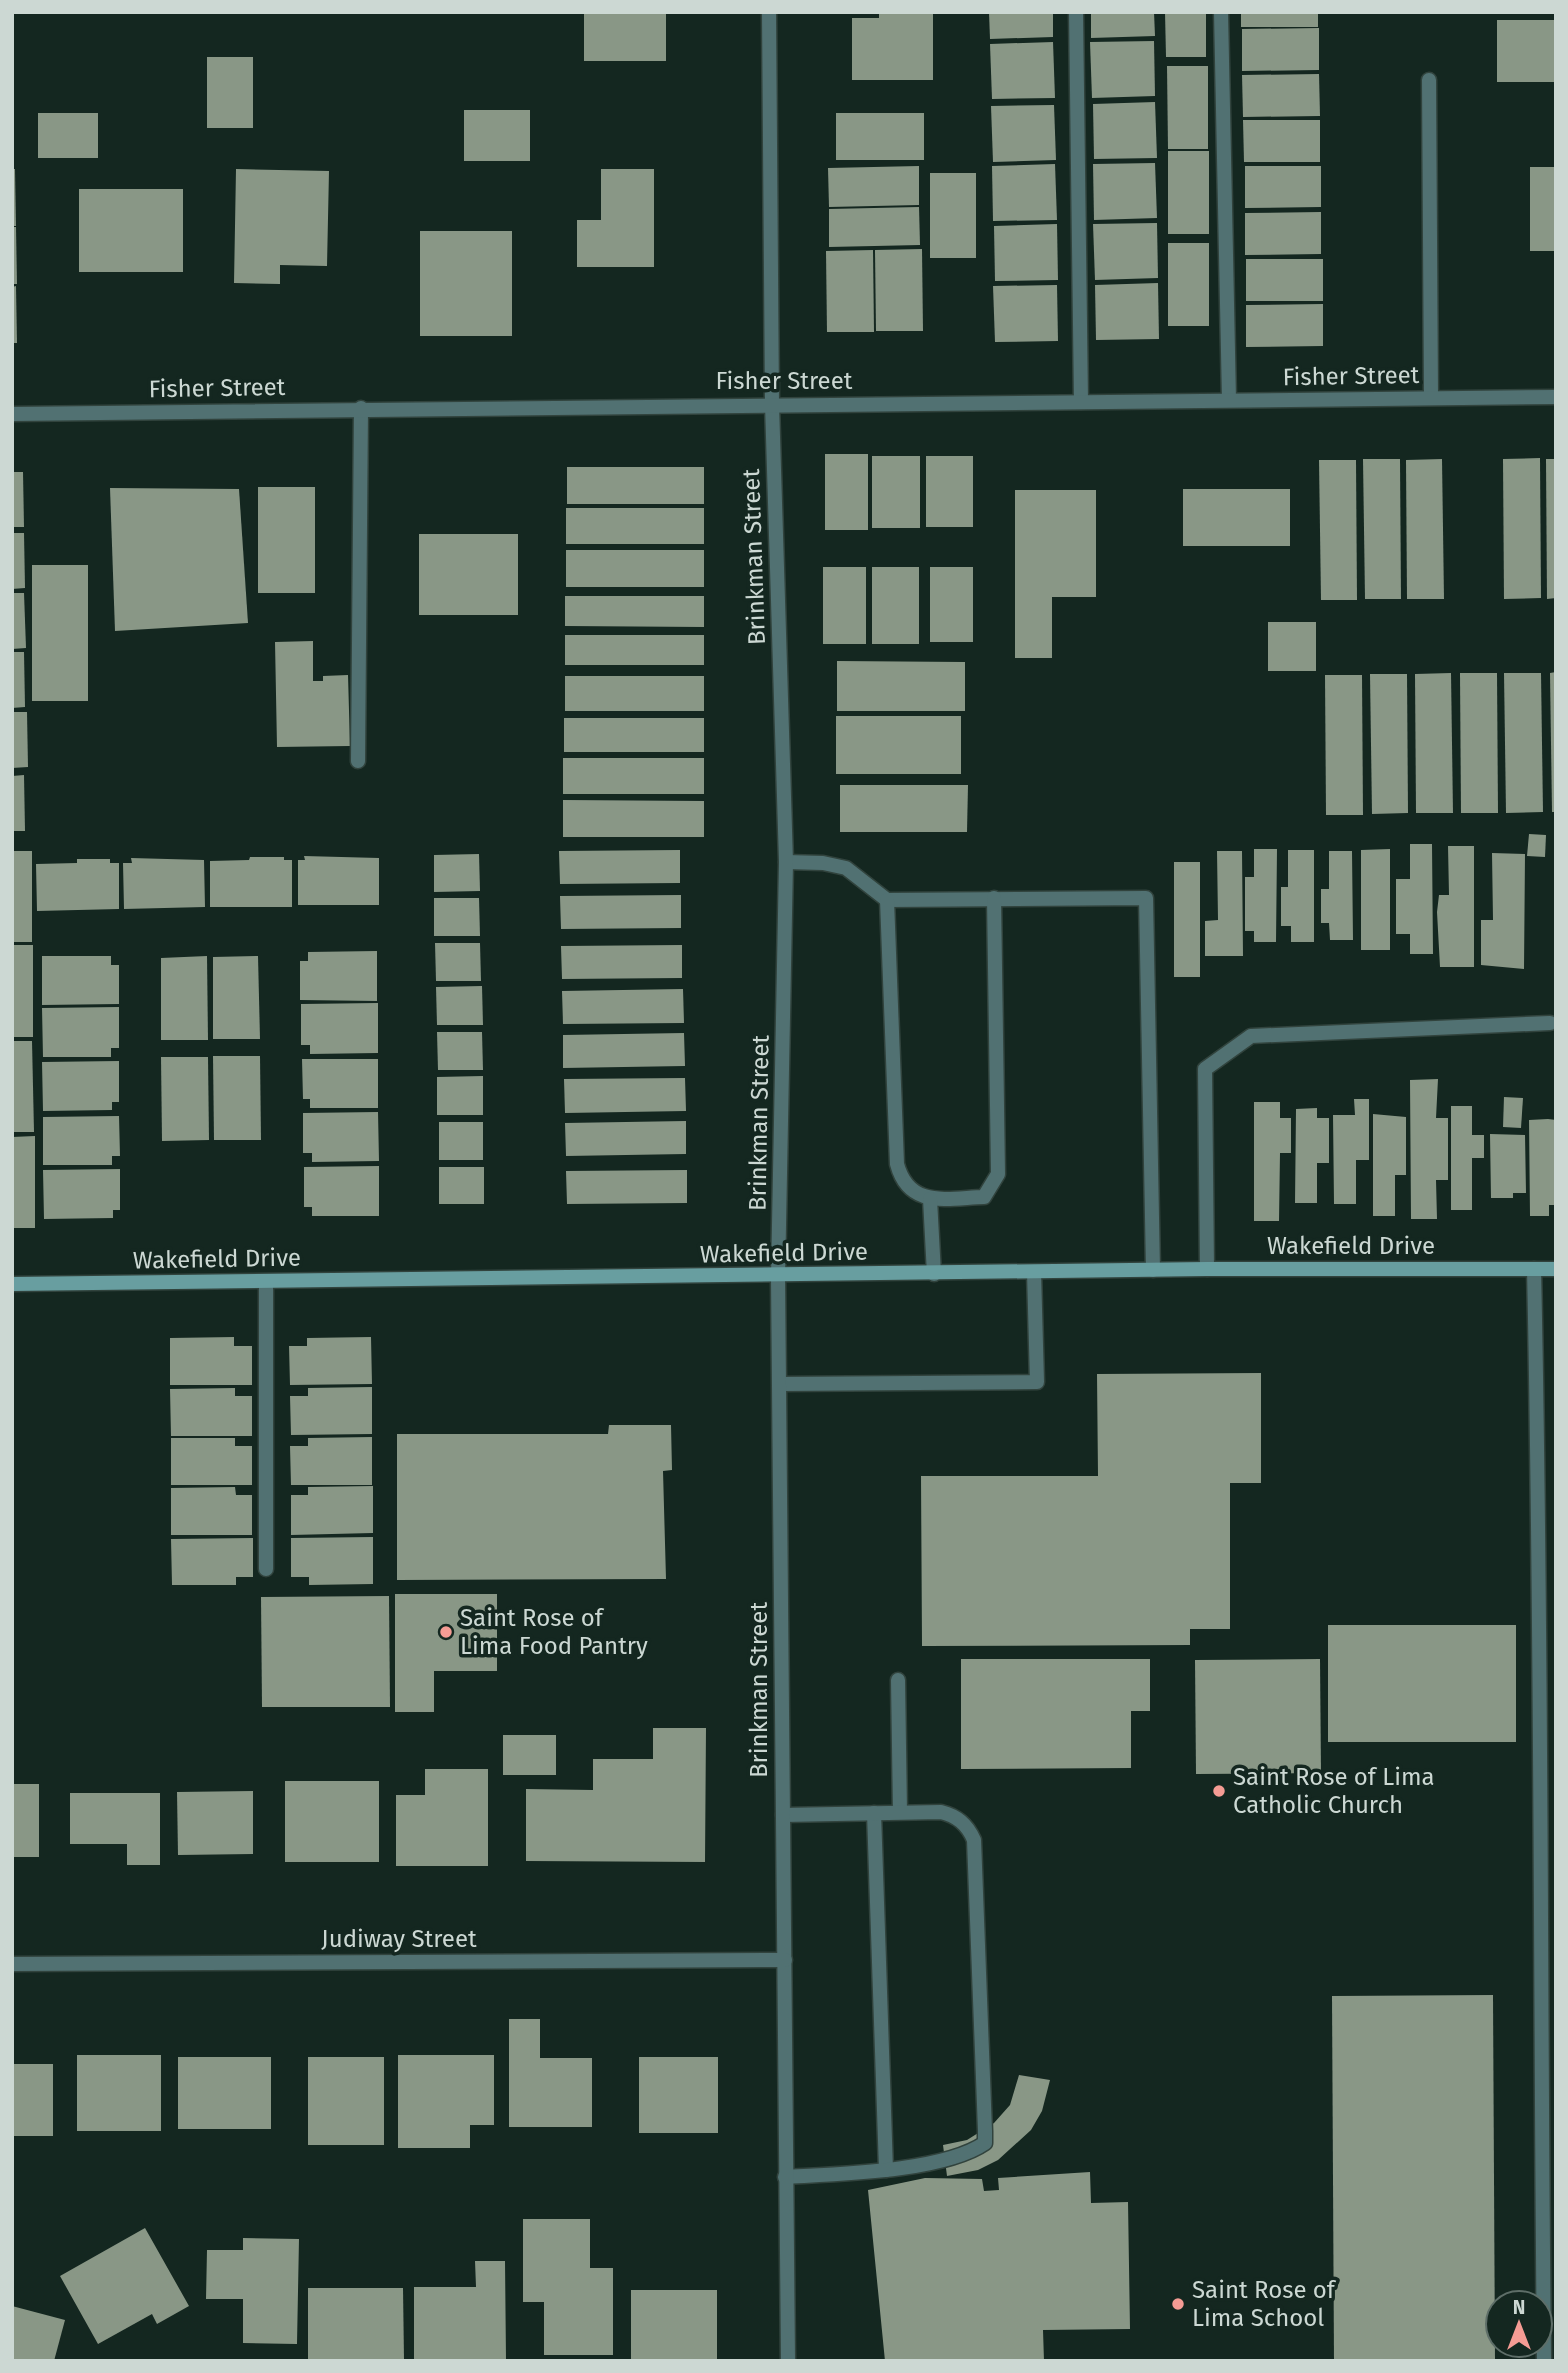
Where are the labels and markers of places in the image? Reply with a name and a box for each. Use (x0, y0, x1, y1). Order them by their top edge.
place label: Saint Rose of Lima Food Pantry (460, 1604, 648, 1660)
marker: Saint Rose of Lima Food Pantry (438, 1624, 454, 1640)
place label: Saint Rose of Lima Catholic Church (1233, 1763, 1435, 1819)
marker: Saint Rose of Lima Catholic Church (1211, 1783, 1227, 1799)
place label: Saint Rose of Lima School (1192, 2276, 1337, 2332)
marker: Saint Rose of Lima School (1170, 2296, 1186, 2312)

